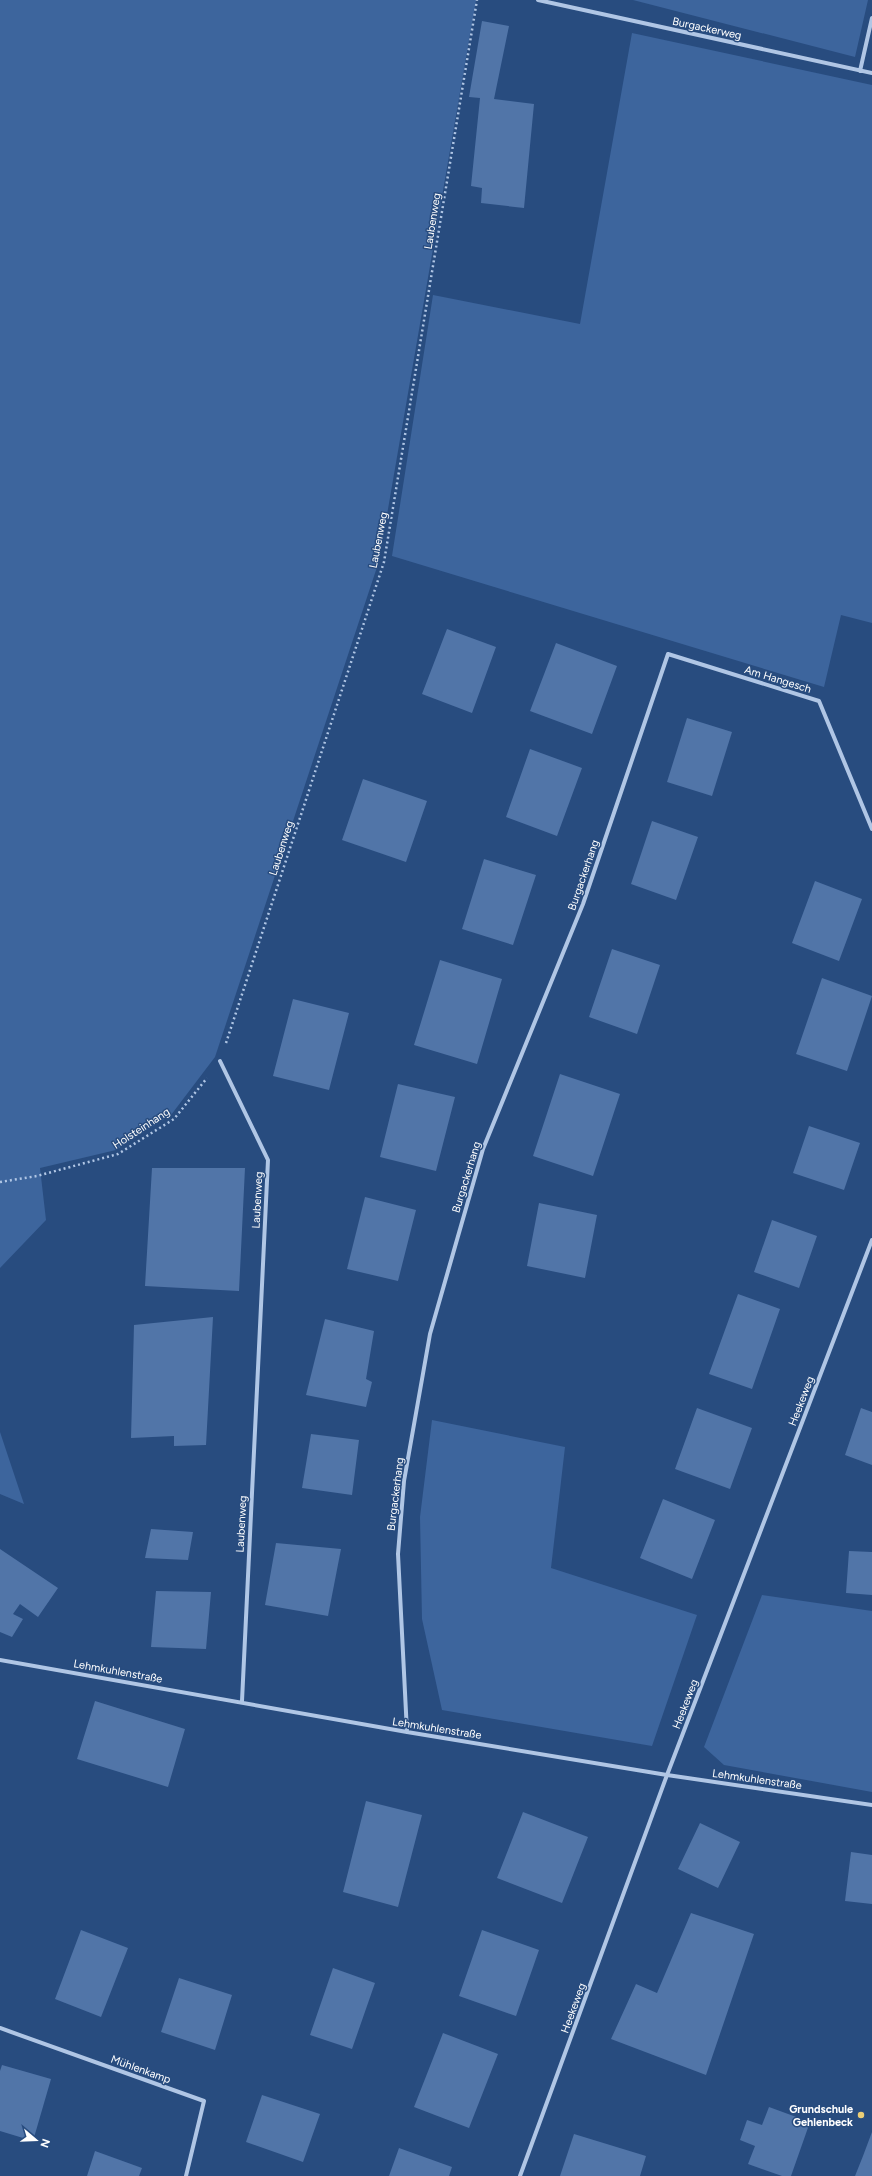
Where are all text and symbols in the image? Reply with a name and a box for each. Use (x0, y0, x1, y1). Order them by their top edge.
street label: Burgackerweg (671, 15, 743, 42)
street label: Laubenweg (422, 192, 443, 250)
street label: Laubenweg (367, 511, 390, 569)
street label: Am Hangesch (743, 663, 813, 696)
street label: Laubenweg (266, 819, 296, 877)
street label: Burgackerhang (565, 838, 602, 912)
street label: Holsteinhang (110, 1105, 172, 1152)
street label: Burgackerhang (449, 1140, 483, 1214)
street label: Laubenweg (250, 1171, 265, 1229)
street label: Heekeweg (786, 1374, 817, 1428)
street label: Burgackerhang (385, 1457, 406, 1532)
street label: Laubenweg (234, 1495, 249, 1553)
street label: Lehmkuhlenstraße (72, 1657, 163, 1686)
street label: Heekeweg (670, 1677, 701, 1731)
street label: Lehmkuhlenstraße (391, 1715, 483, 1742)
street label: Lehmkuhlenstraße (711, 1767, 803, 1792)
street label: Heekeweg (558, 1981, 589, 2035)
street label: Mühlenkamp (109, 2053, 173, 2086)
place label: Grundschule Gehlenbeck (789, 2103, 853, 2129)
marker: Grundschule Gehlenbeck (856, 2110, 866, 2120)
north arrow (16, 2120, 56, 2160)
text: N (37, 2137, 53, 2149)

